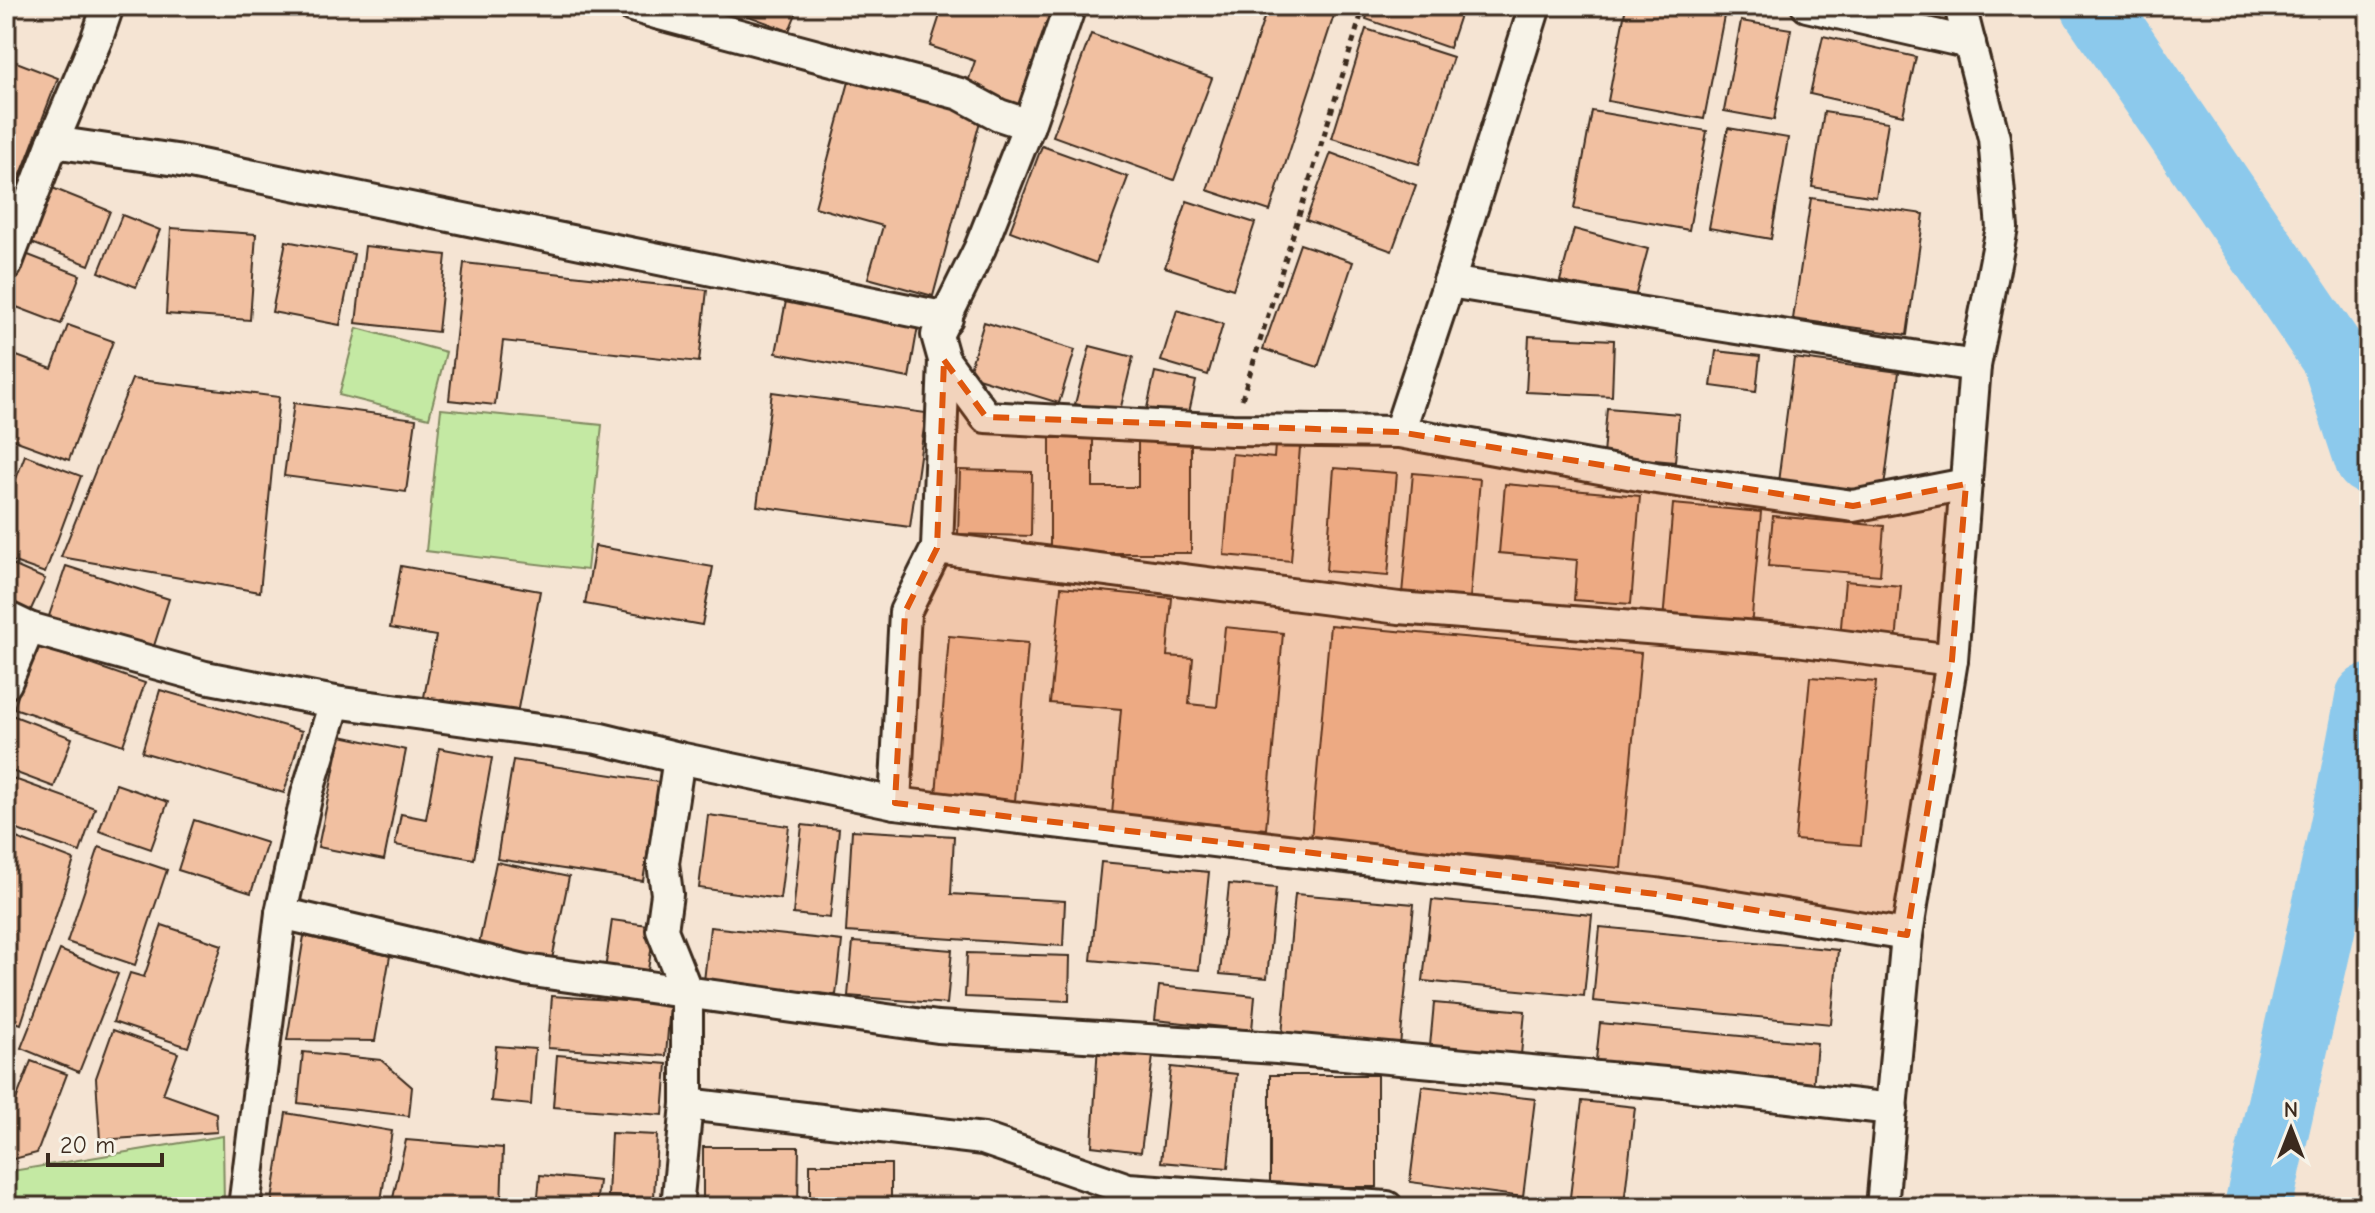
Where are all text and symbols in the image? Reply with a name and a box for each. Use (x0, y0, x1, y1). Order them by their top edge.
north arrow (2251, 1089, 2331, 1169)
text: N (2284, 1097, 2298, 1123)
scale bar (48, 1117, 162, 1167)
text: 20 m (60, 1131, 115, 1159)

